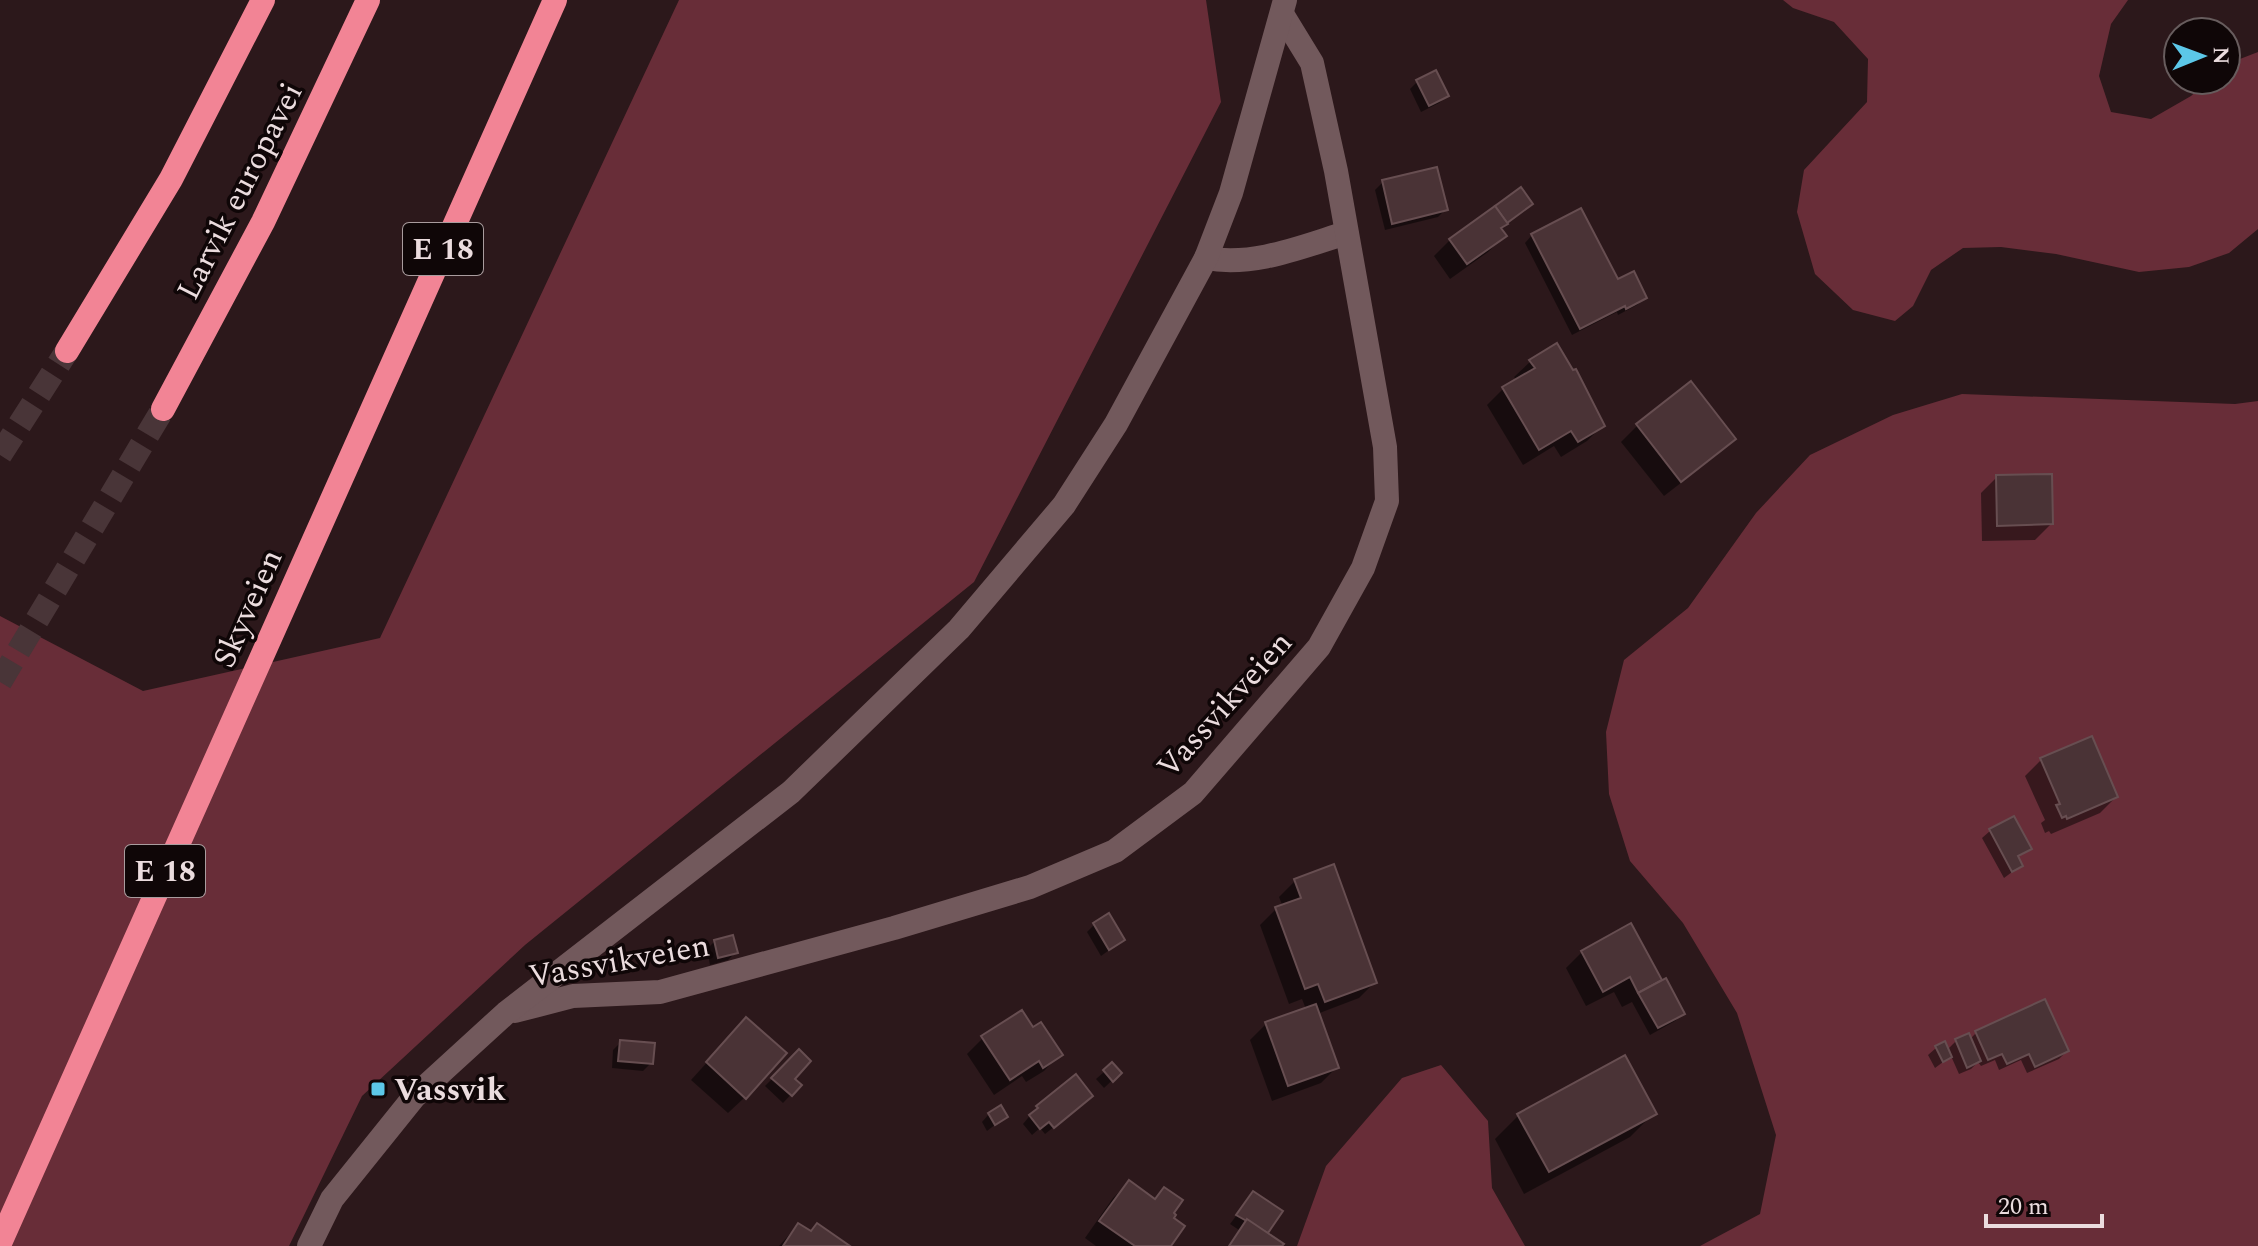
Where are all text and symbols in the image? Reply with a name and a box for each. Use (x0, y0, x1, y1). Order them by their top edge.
north arrow (2162, 16, 2242, 96)
text: N (2204, 46, 2237, 65)
street label: Larvik europavei (164, 75, 316, 309)
road number: E 18 (403, 223, 483, 275)
street label: Skyveien (201, 541, 296, 676)
street label: Vassvikveien (1146, 621, 1305, 789)
road number: E 18 (125, 845, 205, 897)
street label: Vassvikveien (525, 921, 714, 1002)
place label: Vassvik (394, 1066, 506, 1115)
marker: Vassvik (369, 1080, 387, 1098)
scale bar (1986, 1178, 2102, 1228)
text: 20 m (1998, 1189, 2049, 1225)

